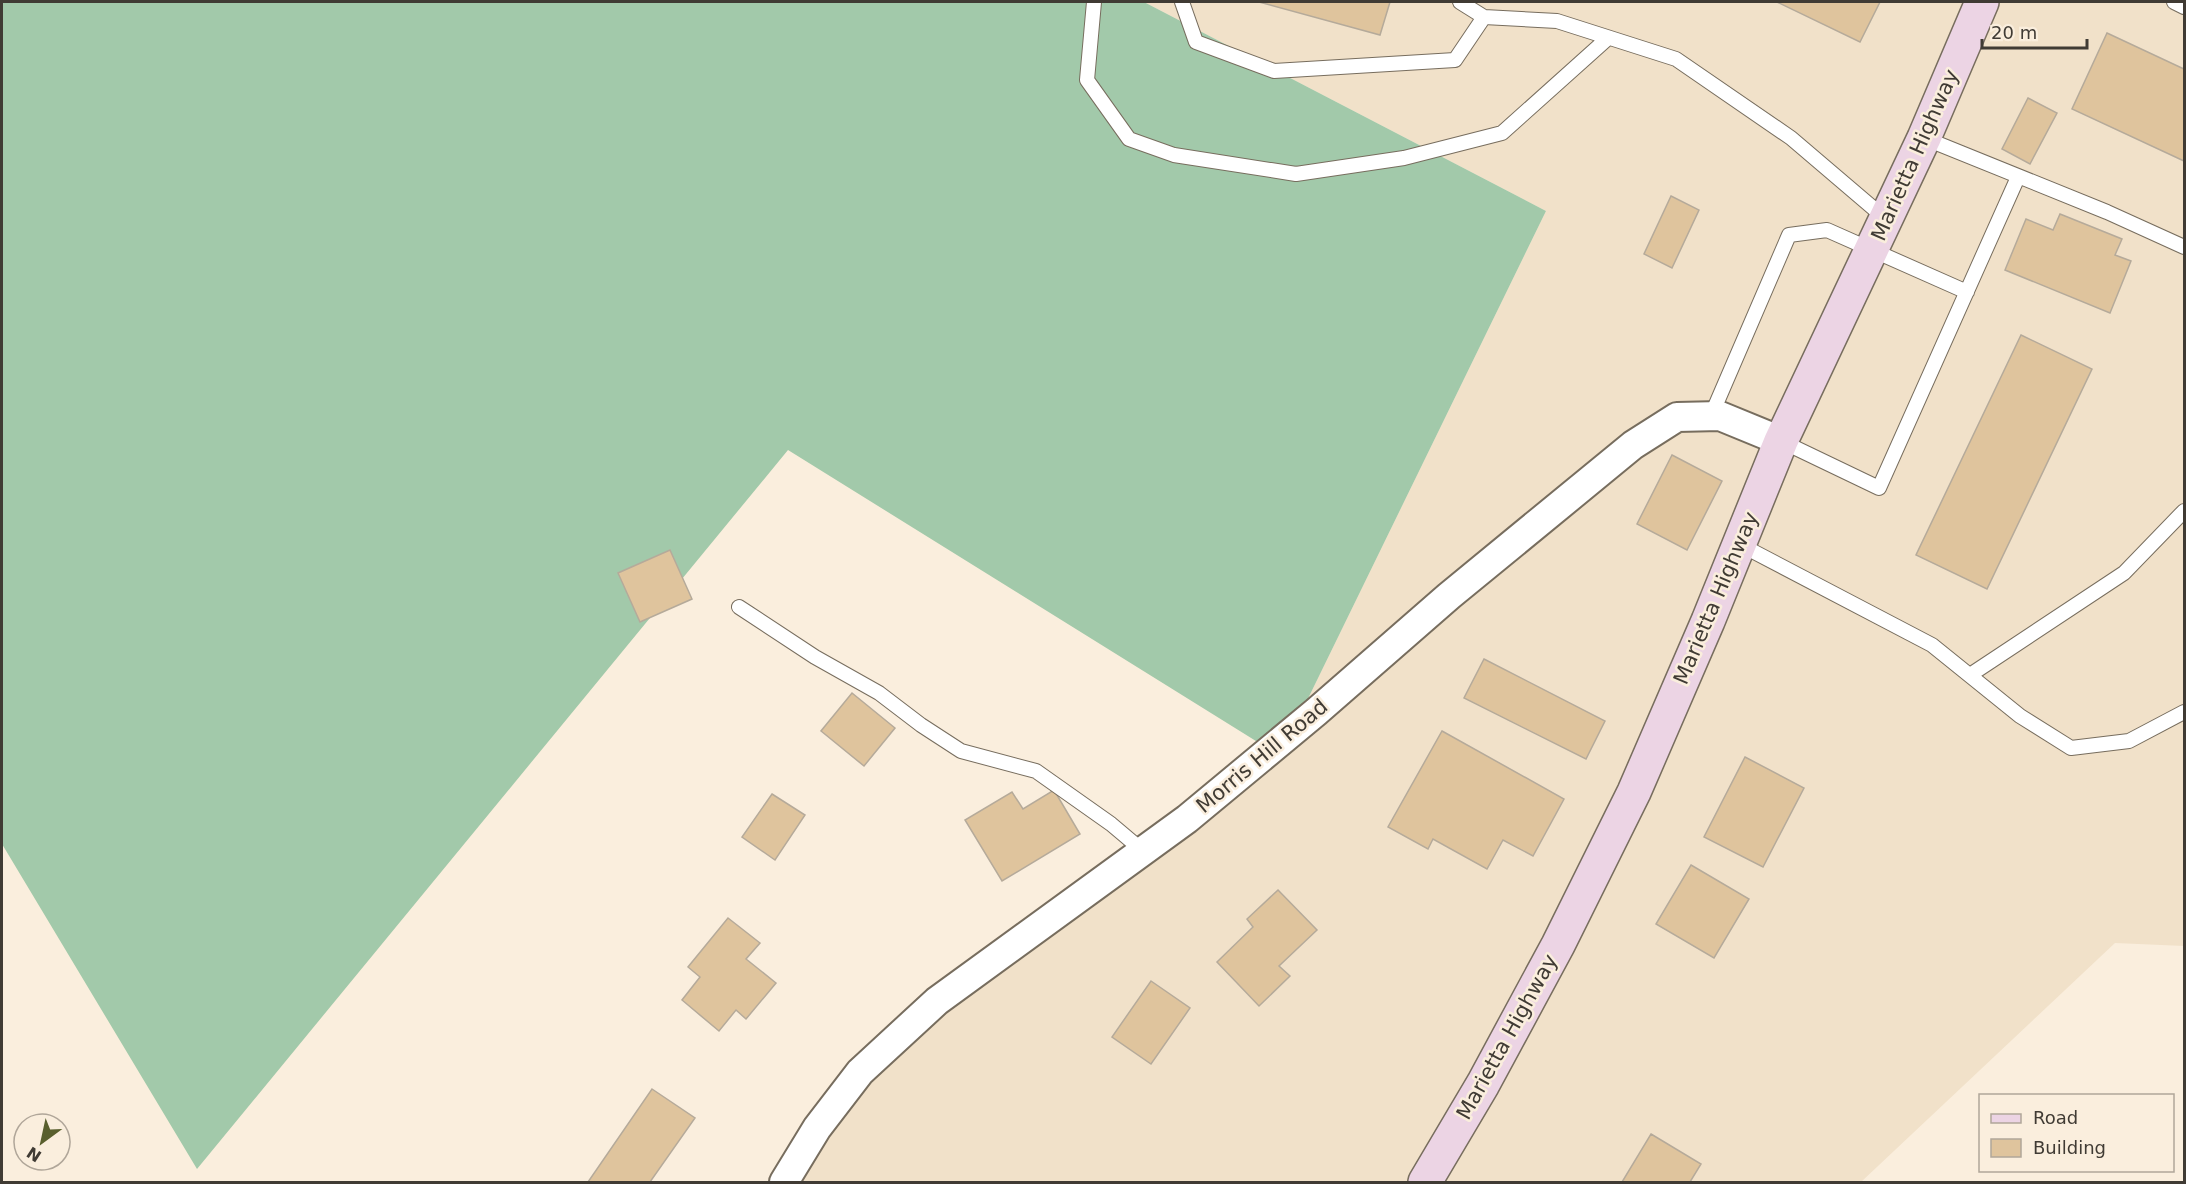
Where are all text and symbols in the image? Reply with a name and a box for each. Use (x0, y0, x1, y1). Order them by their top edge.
scale bar (1982, 12, 2087, 50)
text: 20 m (1991, 22, 2037, 43)
street label: Marietta Highway (1866, 66, 1964, 244)
street label: Marietta Highway (1669, 508, 1763, 688)
street label: Morris Hill Road (1191, 694, 1333, 818)
street label: Marietta Highway (1452, 950, 1562, 1124)
legend (1979, 1094, 2174, 1172)
text: Road (2033, 1107, 2078, 1128)
north arrow (12, 1112, 72, 1172)
text: Building (2033, 1137, 2106, 1158)
text: N (23, 1143, 45, 1166)

